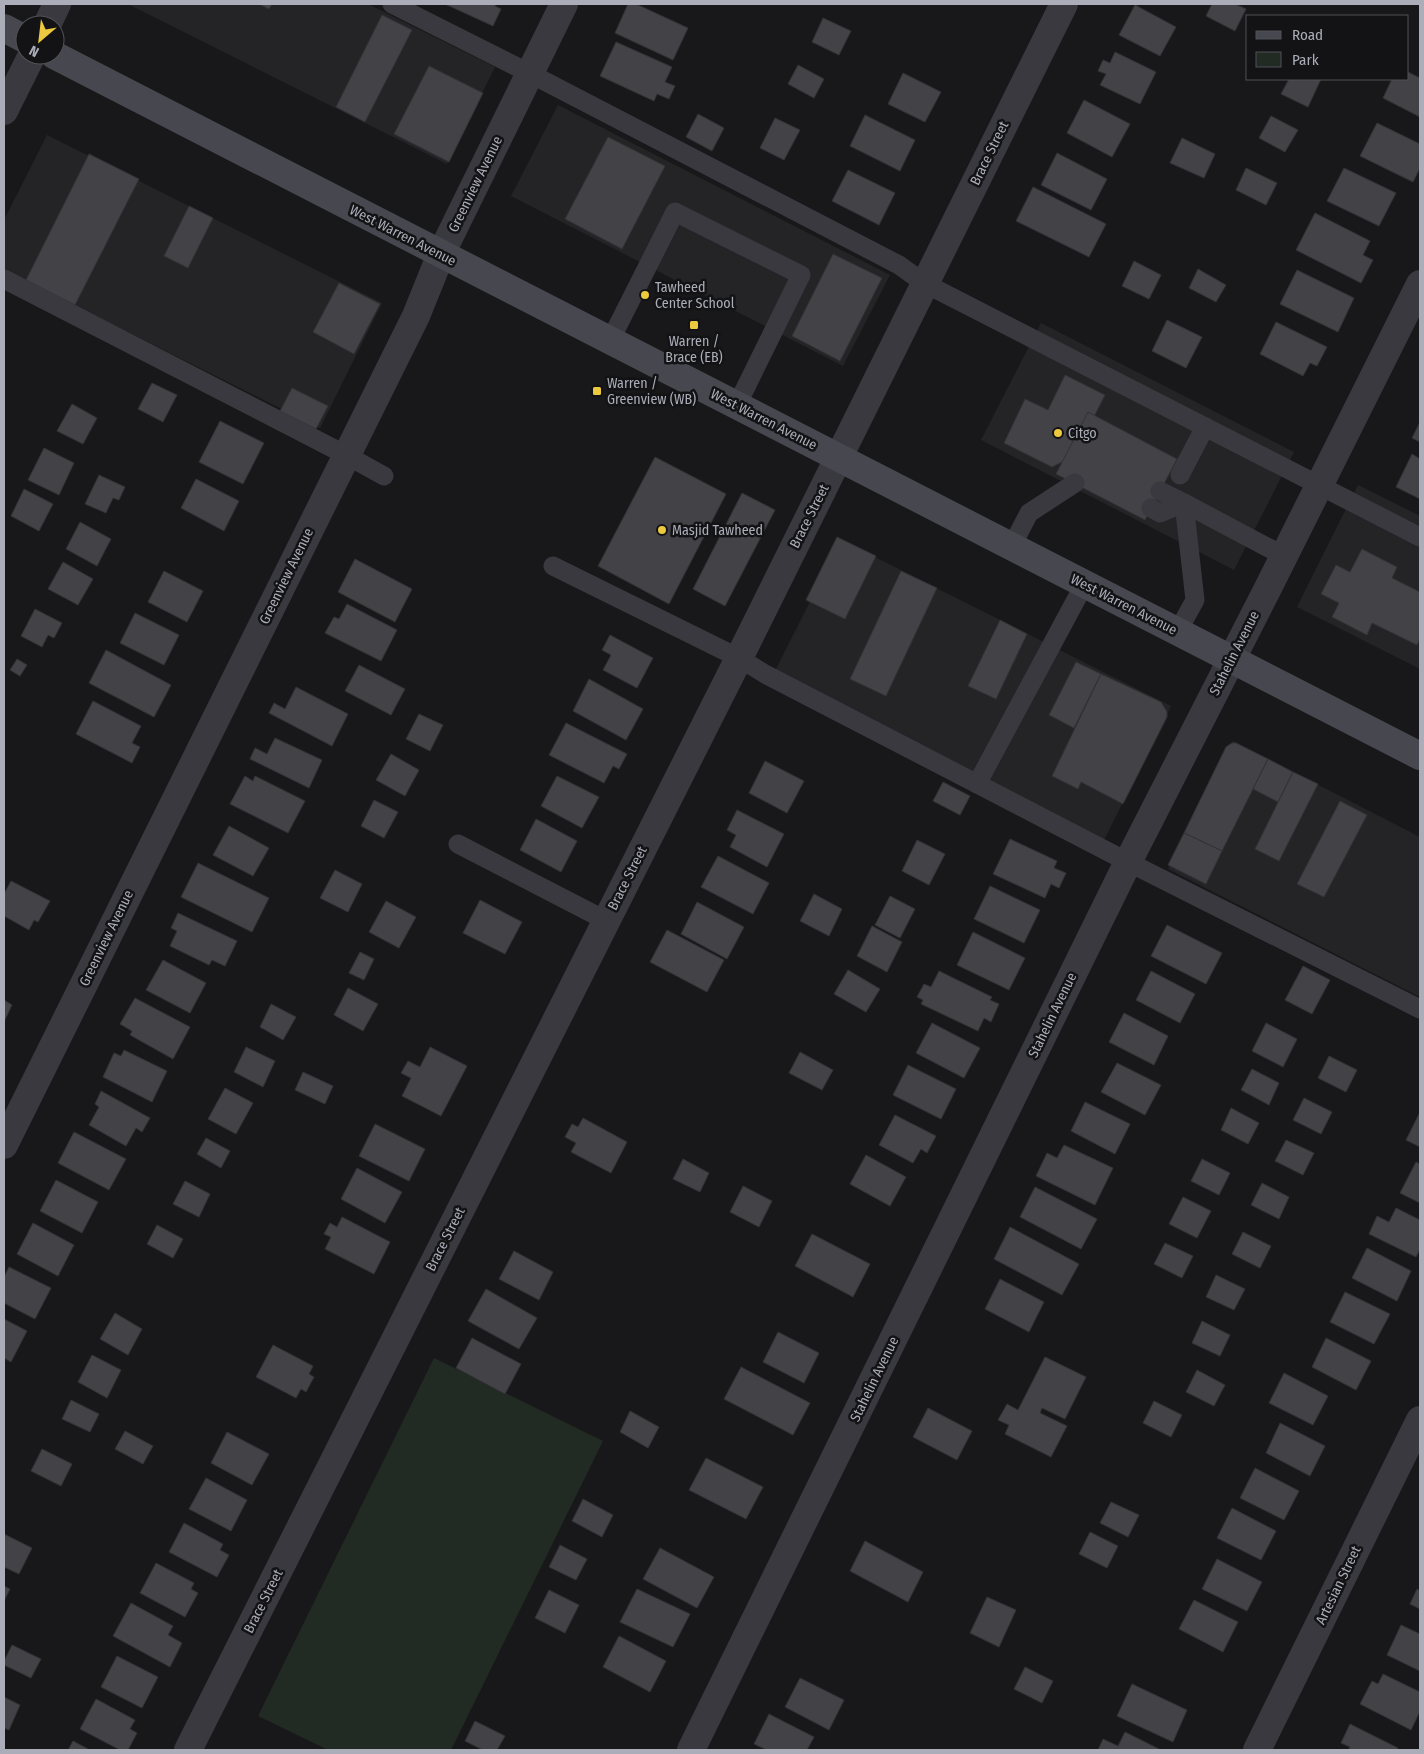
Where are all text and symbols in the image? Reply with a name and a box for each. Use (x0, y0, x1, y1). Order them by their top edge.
north arrow (15, 15, 65, 65)
legend (1246, 15, 1409, 80)
text: Road (1292, 26, 1323, 44)
text: N (26, 42, 42, 61)
text: Park (1292, 51, 1319, 69)
street label: Brace Street (967, 118, 1012, 188)
street label: Greenview Avenue (445, 133, 506, 235)
street label: West Warren Avenue (347, 201, 459, 270)
place label: Tawheed Center School (655, 279, 735, 312)
marker: Tawheed Center School (639, 289, 651, 301)
marker: Warren / Brace (EB) (688, 319, 700, 331)
place label: Warren / Brace (EB) (665, 333, 723, 366)
place label: Warren / Greenview (WB) (607, 375, 696, 408)
marker: Warren / Greenview (WB) (591, 385, 603, 397)
street label: West Warren Avenue (708, 385, 820, 454)
place label: Citgo (1068, 425, 1097, 442)
marker: Citgo (1052, 427, 1064, 439)
street label: Brace Street (786, 481, 833, 551)
place label: Masjid Tawheed (672, 522, 763, 539)
marker: Masjid Tawheed (656, 524, 668, 536)
street label: Greenview Avenue (256, 525, 317, 627)
street label: West Warren Avenue (1068, 570, 1180, 639)
street label: Stahelin Avenue (1206, 608, 1263, 698)
street label: Brace Street (604, 843, 651, 913)
street label: Greenview Avenue (76, 887, 137, 989)
street label: Stahelin Avenue (1025, 970, 1080, 1061)
street label: Brace Street (422, 1204, 469, 1274)
street label: Stahelin Avenue (847, 1334, 902, 1425)
street label: Artesian Street (1312, 1543, 1365, 1627)
street label: Brace Street (240, 1566, 287, 1636)

